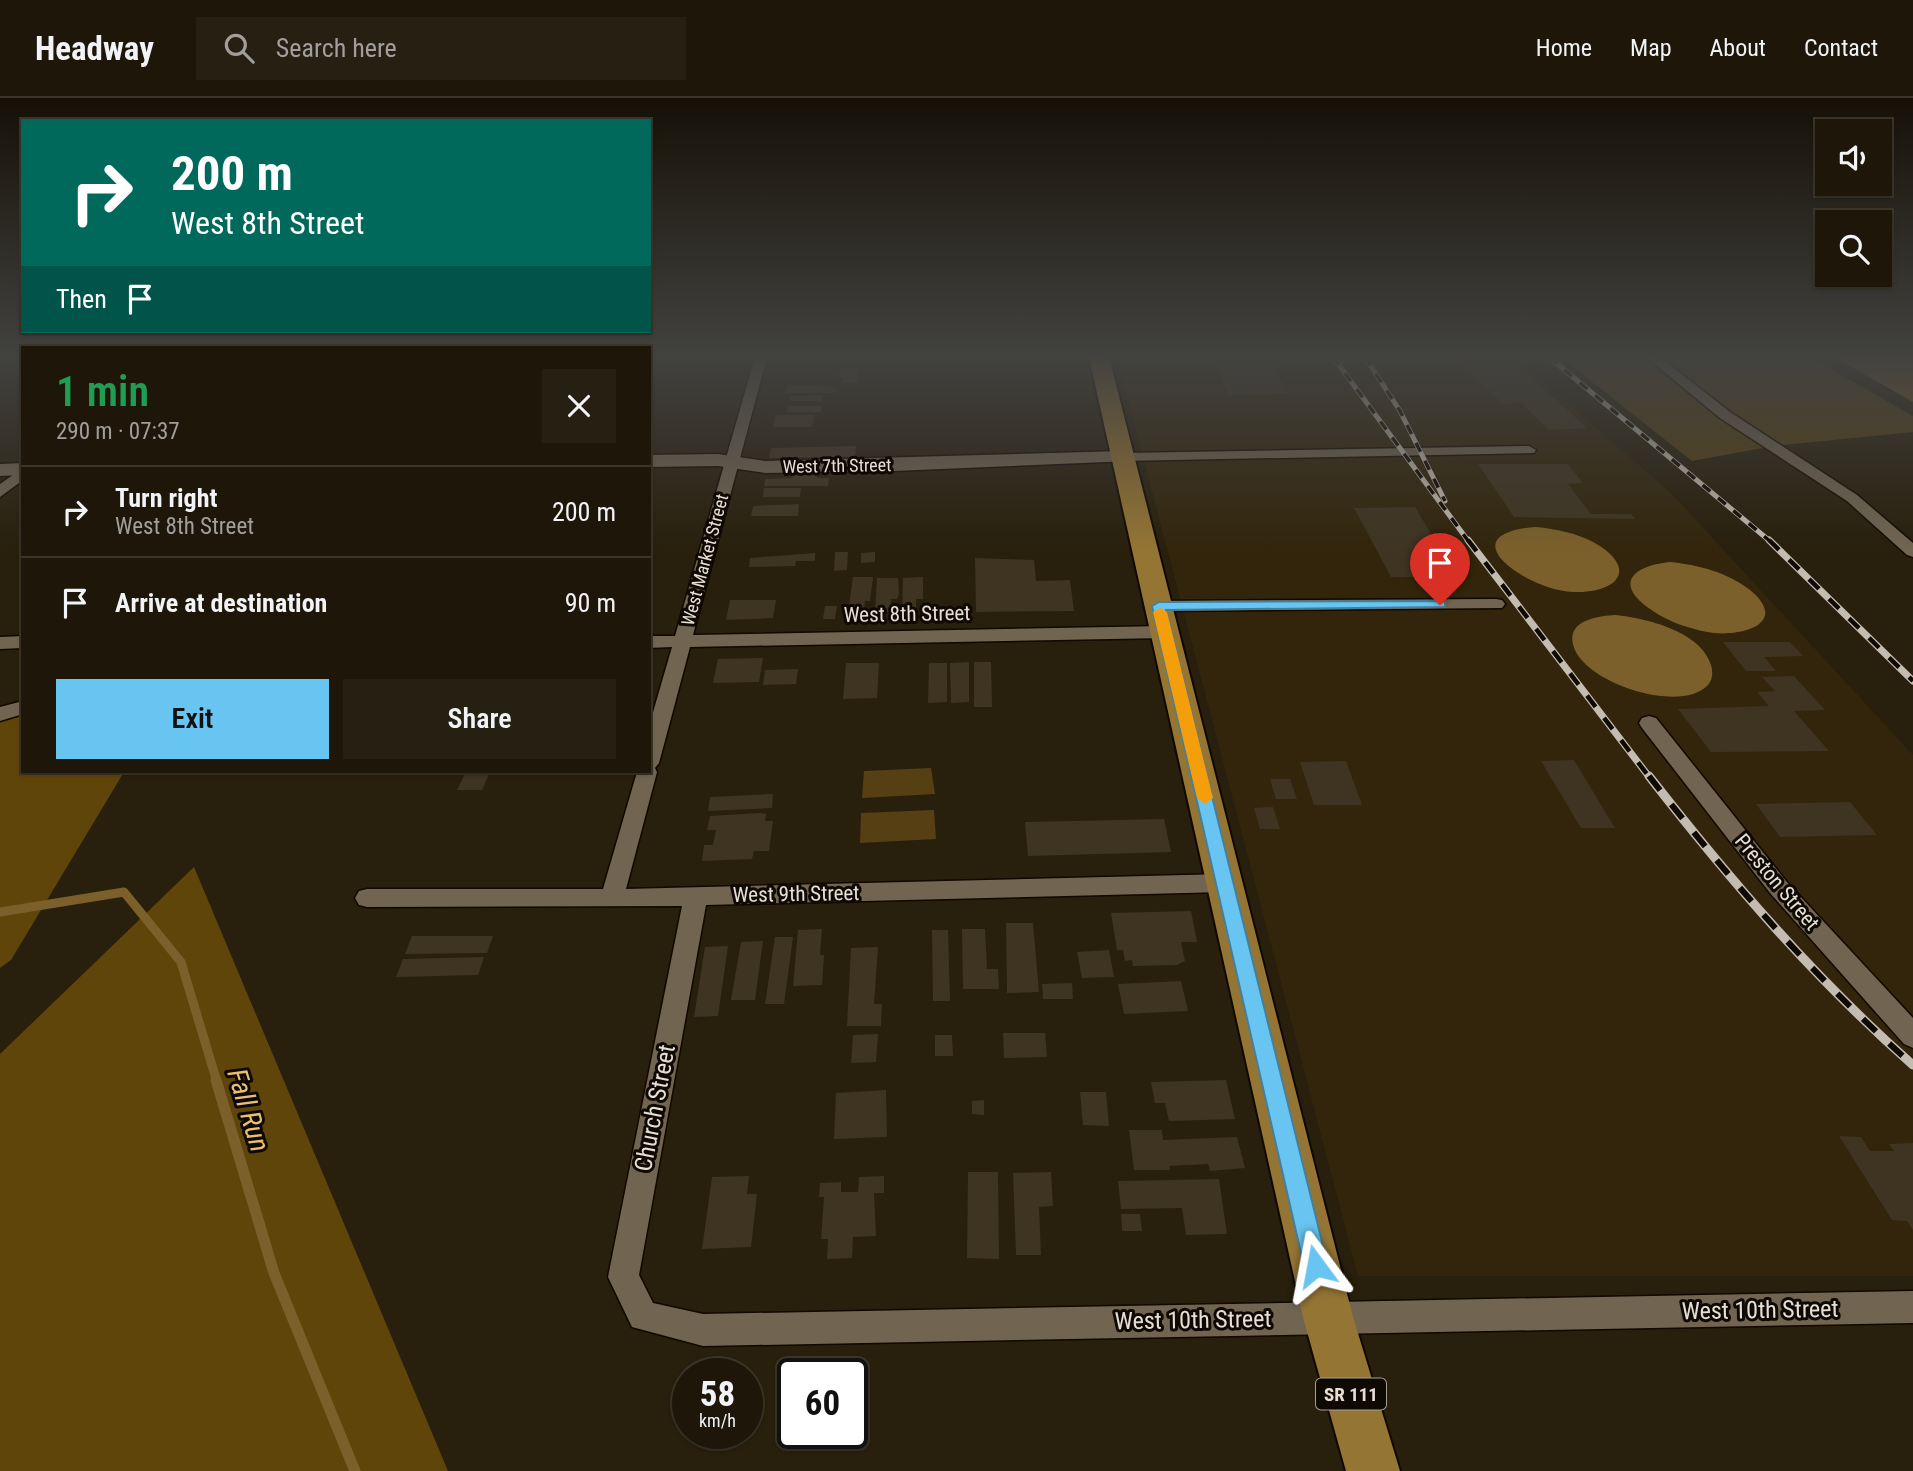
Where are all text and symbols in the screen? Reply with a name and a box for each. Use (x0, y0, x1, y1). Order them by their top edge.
search box (196, 17, 686, 80)
text: Headway (35, 29, 154, 68)
icon: search (220, 29, 258, 67)
text: Search here (276, 33, 397, 63)
text: Home (1536, 34, 1592, 62)
text: Map (1630, 34, 1672, 62)
text: About (1710, 34, 1766, 62)
text: Contact (1804, 34, 1878, 62)
map controls (1815, 119, 1892, 287)
button: sound (1815, 119, 1892, 196)
text: 200 m (171, 145, 293, 202)
icon: right (56, 147, 147, 238)
text: West 8th Street (171, 204, 364, 242)
button: search (1815, 210, 1892, 287)
icon: arrive (121, 280, 159, 318)
text: Then (56, 284, 107, 314)
text: 1 min (56, 367, 149, 416)
button: close (542, 369, 616, 443)
text: 290 m · 07:37 (56, 418, 180, 445)
street label: West 7th Street (782, 454, 892, 477)
text: Turn right (115, 483, 217, 513)
street label: West Market Street (677, 492, 732, 628)
icon: right (56, 493, 94, 531)
text: 200 m (552, 497, 616, 527)
text: West 8th Street (115, 513, 254, 540)
pin (1410, 533, 1470, 605)
icon: arrive (1421, 544, 1459, 582)
icon: arrive (56, 584, 94, 622)
text: Arrive at destination (115, 588, 327, 618)
text: 90 m (565, 588, 616, 618)
street label: West 8th Street (843, 601, 971, 627)
button: Exit (56, 679, 329, 759)
button: Share (343, 679, 616, 759)
street label: Preston Street (1730, 829, 1824, 935)
street label: West 9th Street (732, 881, 860, 907)
street label: Church Street (629, 1042, 681, 1174)
water label: Fall Run (220, 1065, 277, 1156)
position arrow (1279, 1229, 1353, 1303)
street label: West 10th Street (1681, 1295, 1839, 1325)
street label: West 10th Street (1114, 1305, 1272, 1335)
speed limit sign: 60 (777, 1358, 868, 1449)
text: 58 (700, 1374, 735, 1415)
road number: SR 111 (1316, 1378, 1386, 1410)
text: km/h (699, 1410, 736, 1431)

